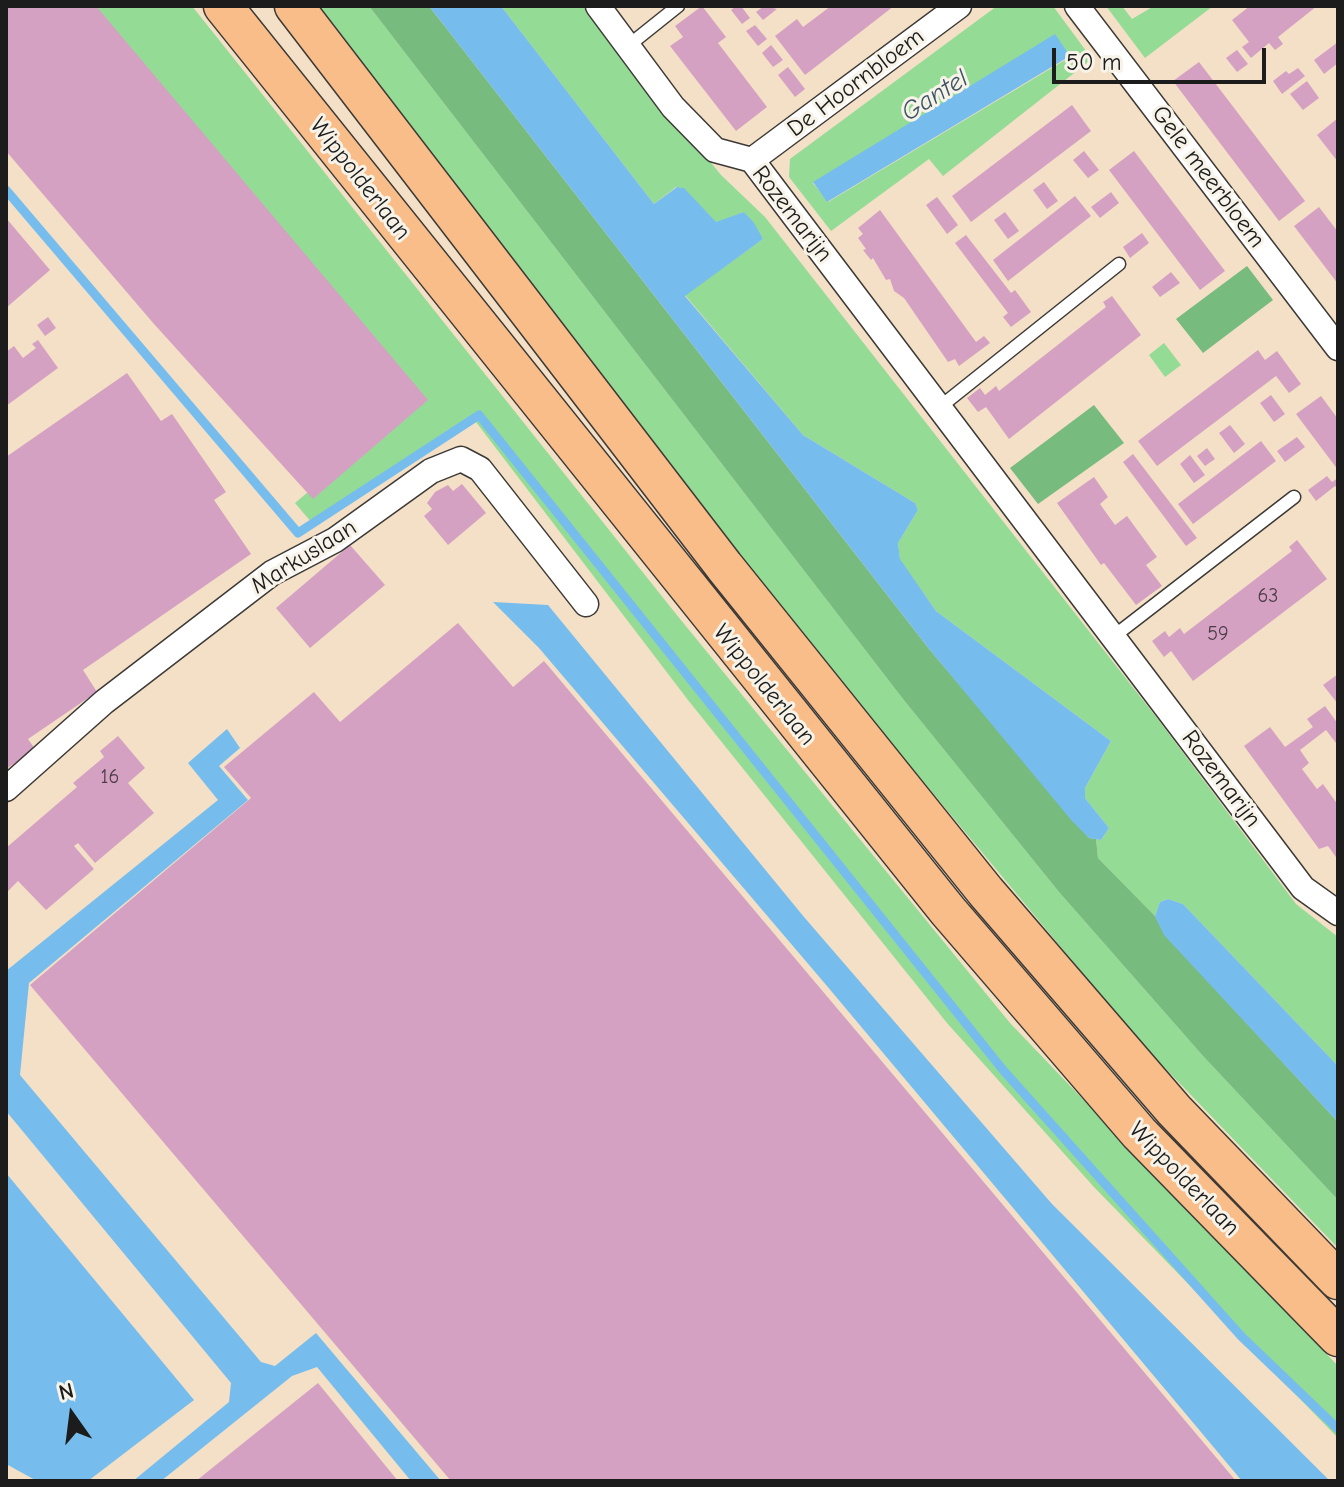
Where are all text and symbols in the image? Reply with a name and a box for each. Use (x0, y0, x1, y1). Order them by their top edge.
street label: De Hoornbloem (782, 22, 930, 144)
scale bar (1056, 32, 1270, 82)
text: 50 m (1066, 48, 1122, 76)
water label: Gantel (896, 64, 974, 128)
street label: Gele meerbloem (1145, 100, 1271, 254)
street label: Wippolderlaan (303, 112, 417, 246)
street label: Rozemarijn (746, 160, 838, 268)
street label: Markuslaan (246, 513, 362, 601)
house number: 63 (1258, 584, 1278, 608)
street label: Wippolderlaan (706, 619, 822, 751)
house number: 59 (1207, 622, 1229, 646)
street label: Rozemarijn (1175, 725, 1267, 833)
house number: 16 (101, 765, 119, 789)
street label: Wippolderlaan (1122, 1116, 1246, 1242)
north arrow (32, 1375, 112, 1455)
text: N (56, 1377, 76, 1406)

